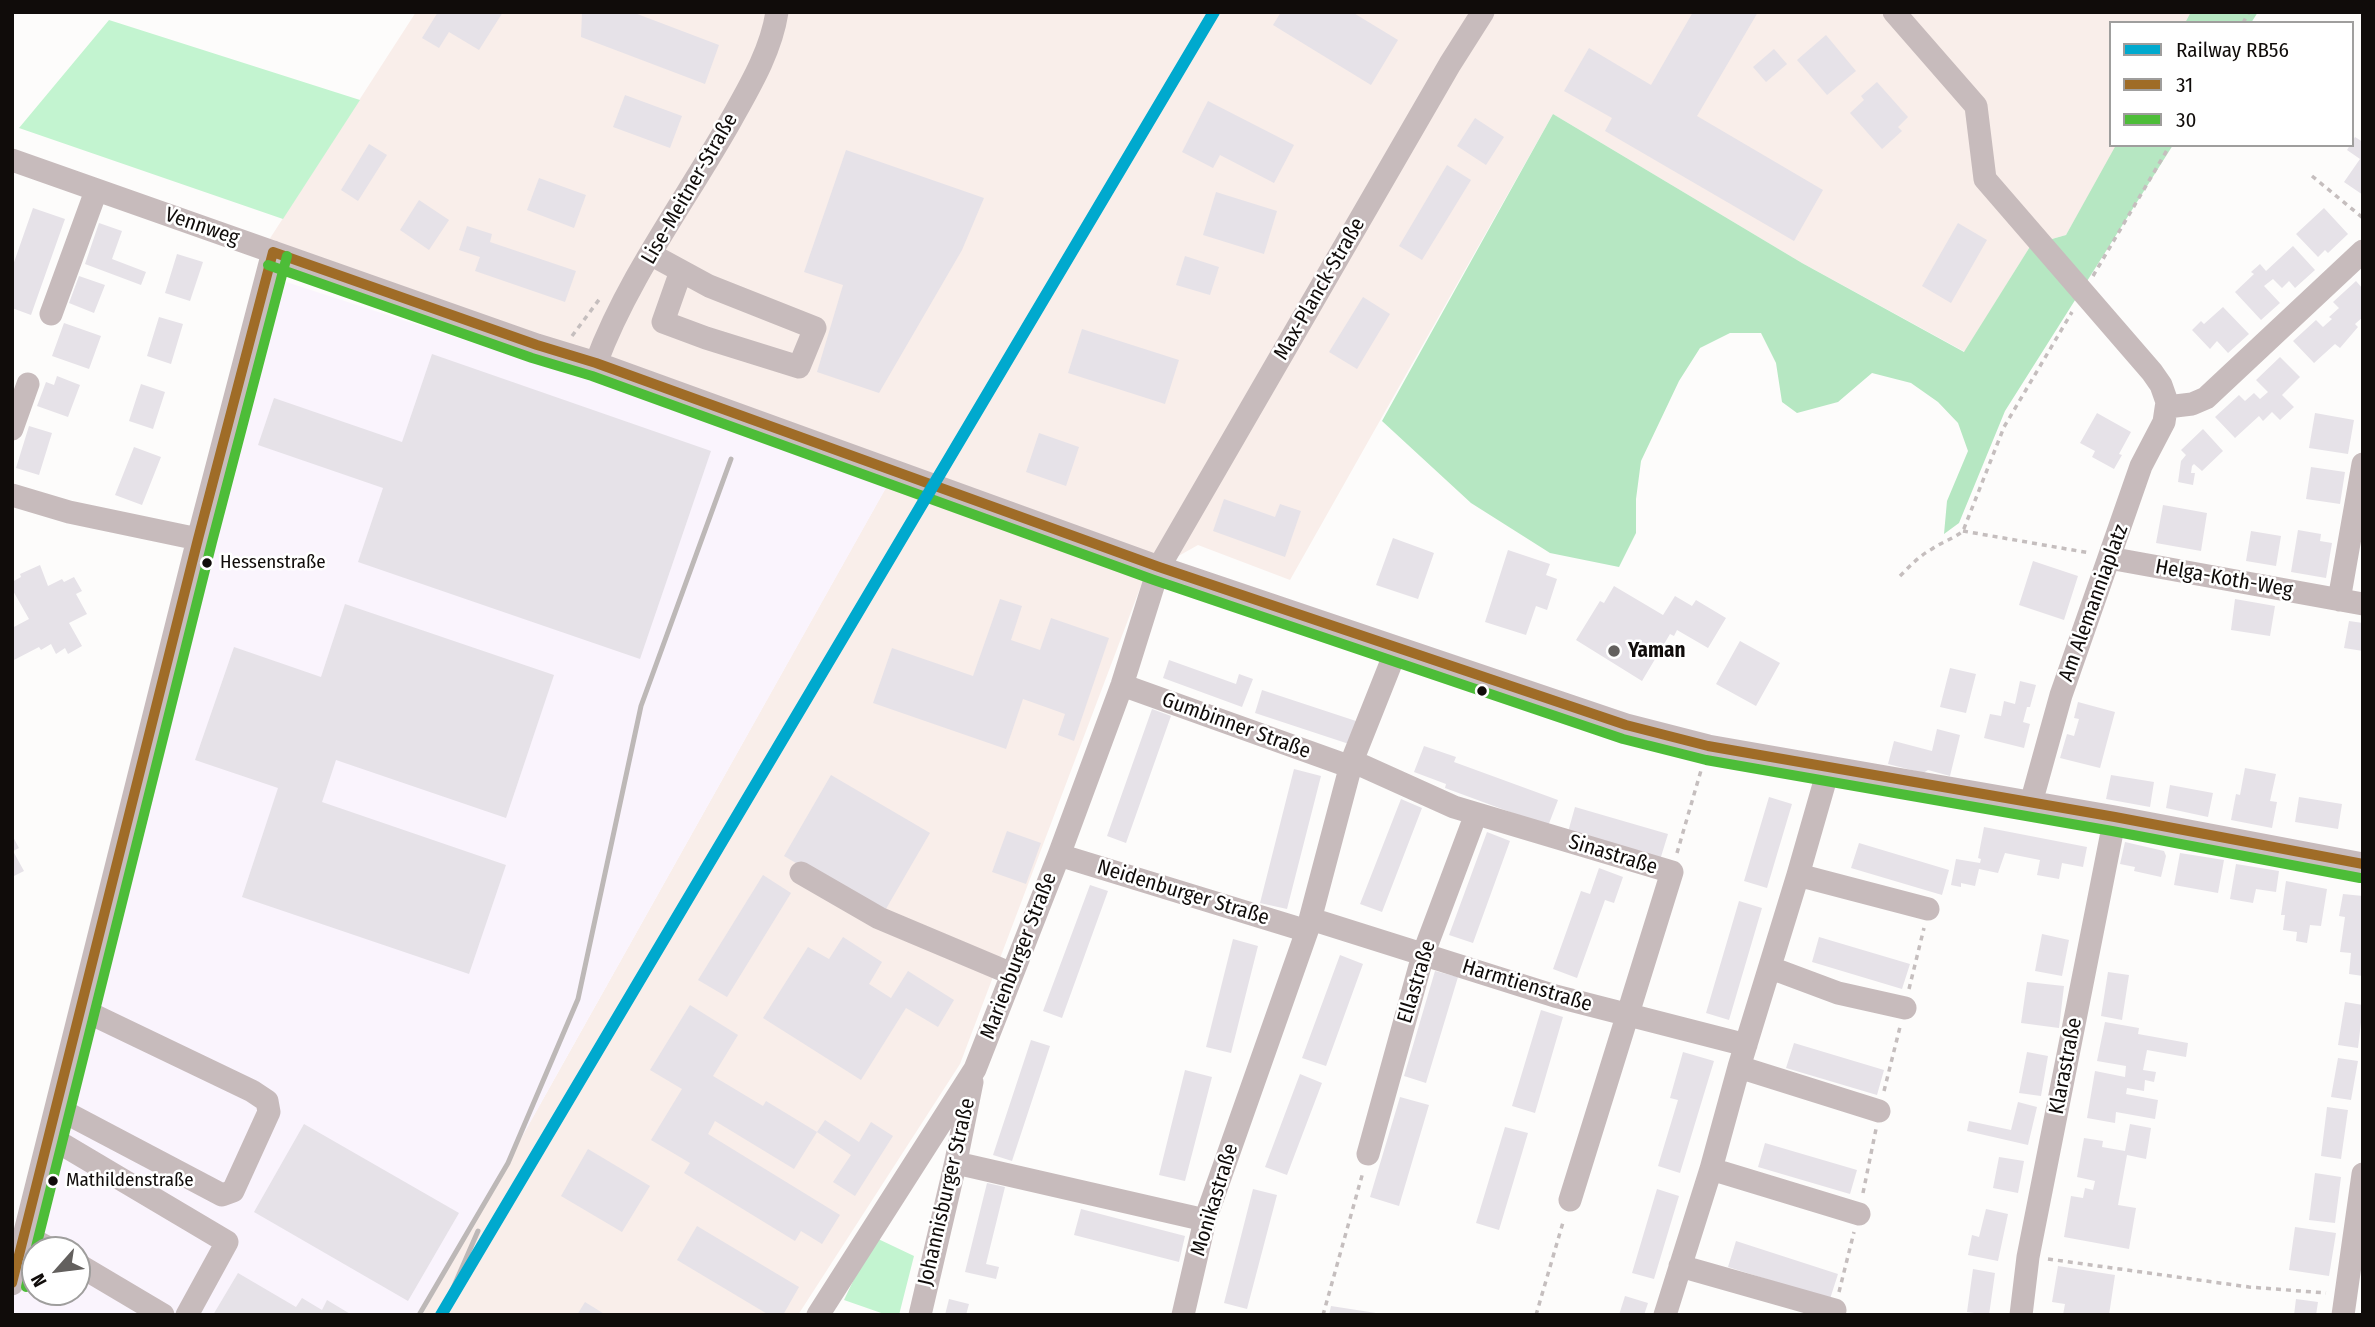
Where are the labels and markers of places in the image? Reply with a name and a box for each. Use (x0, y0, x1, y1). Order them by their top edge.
place label: Hessenstraße (220, 552, 326, 574)
marker: Hessenstraße (200, 556, 214, 570)
place label: Yaman (1628, 638, 1685, 664)
marker: Yaman (1606, 643, 1622, 659)
unlabelled marker (1475, 684, 1489, 698)
place label: Mathildenstraße (66, 1170, 194, 1192)
marker: Mathildenstraße (46, 1174, 60, 1188)

